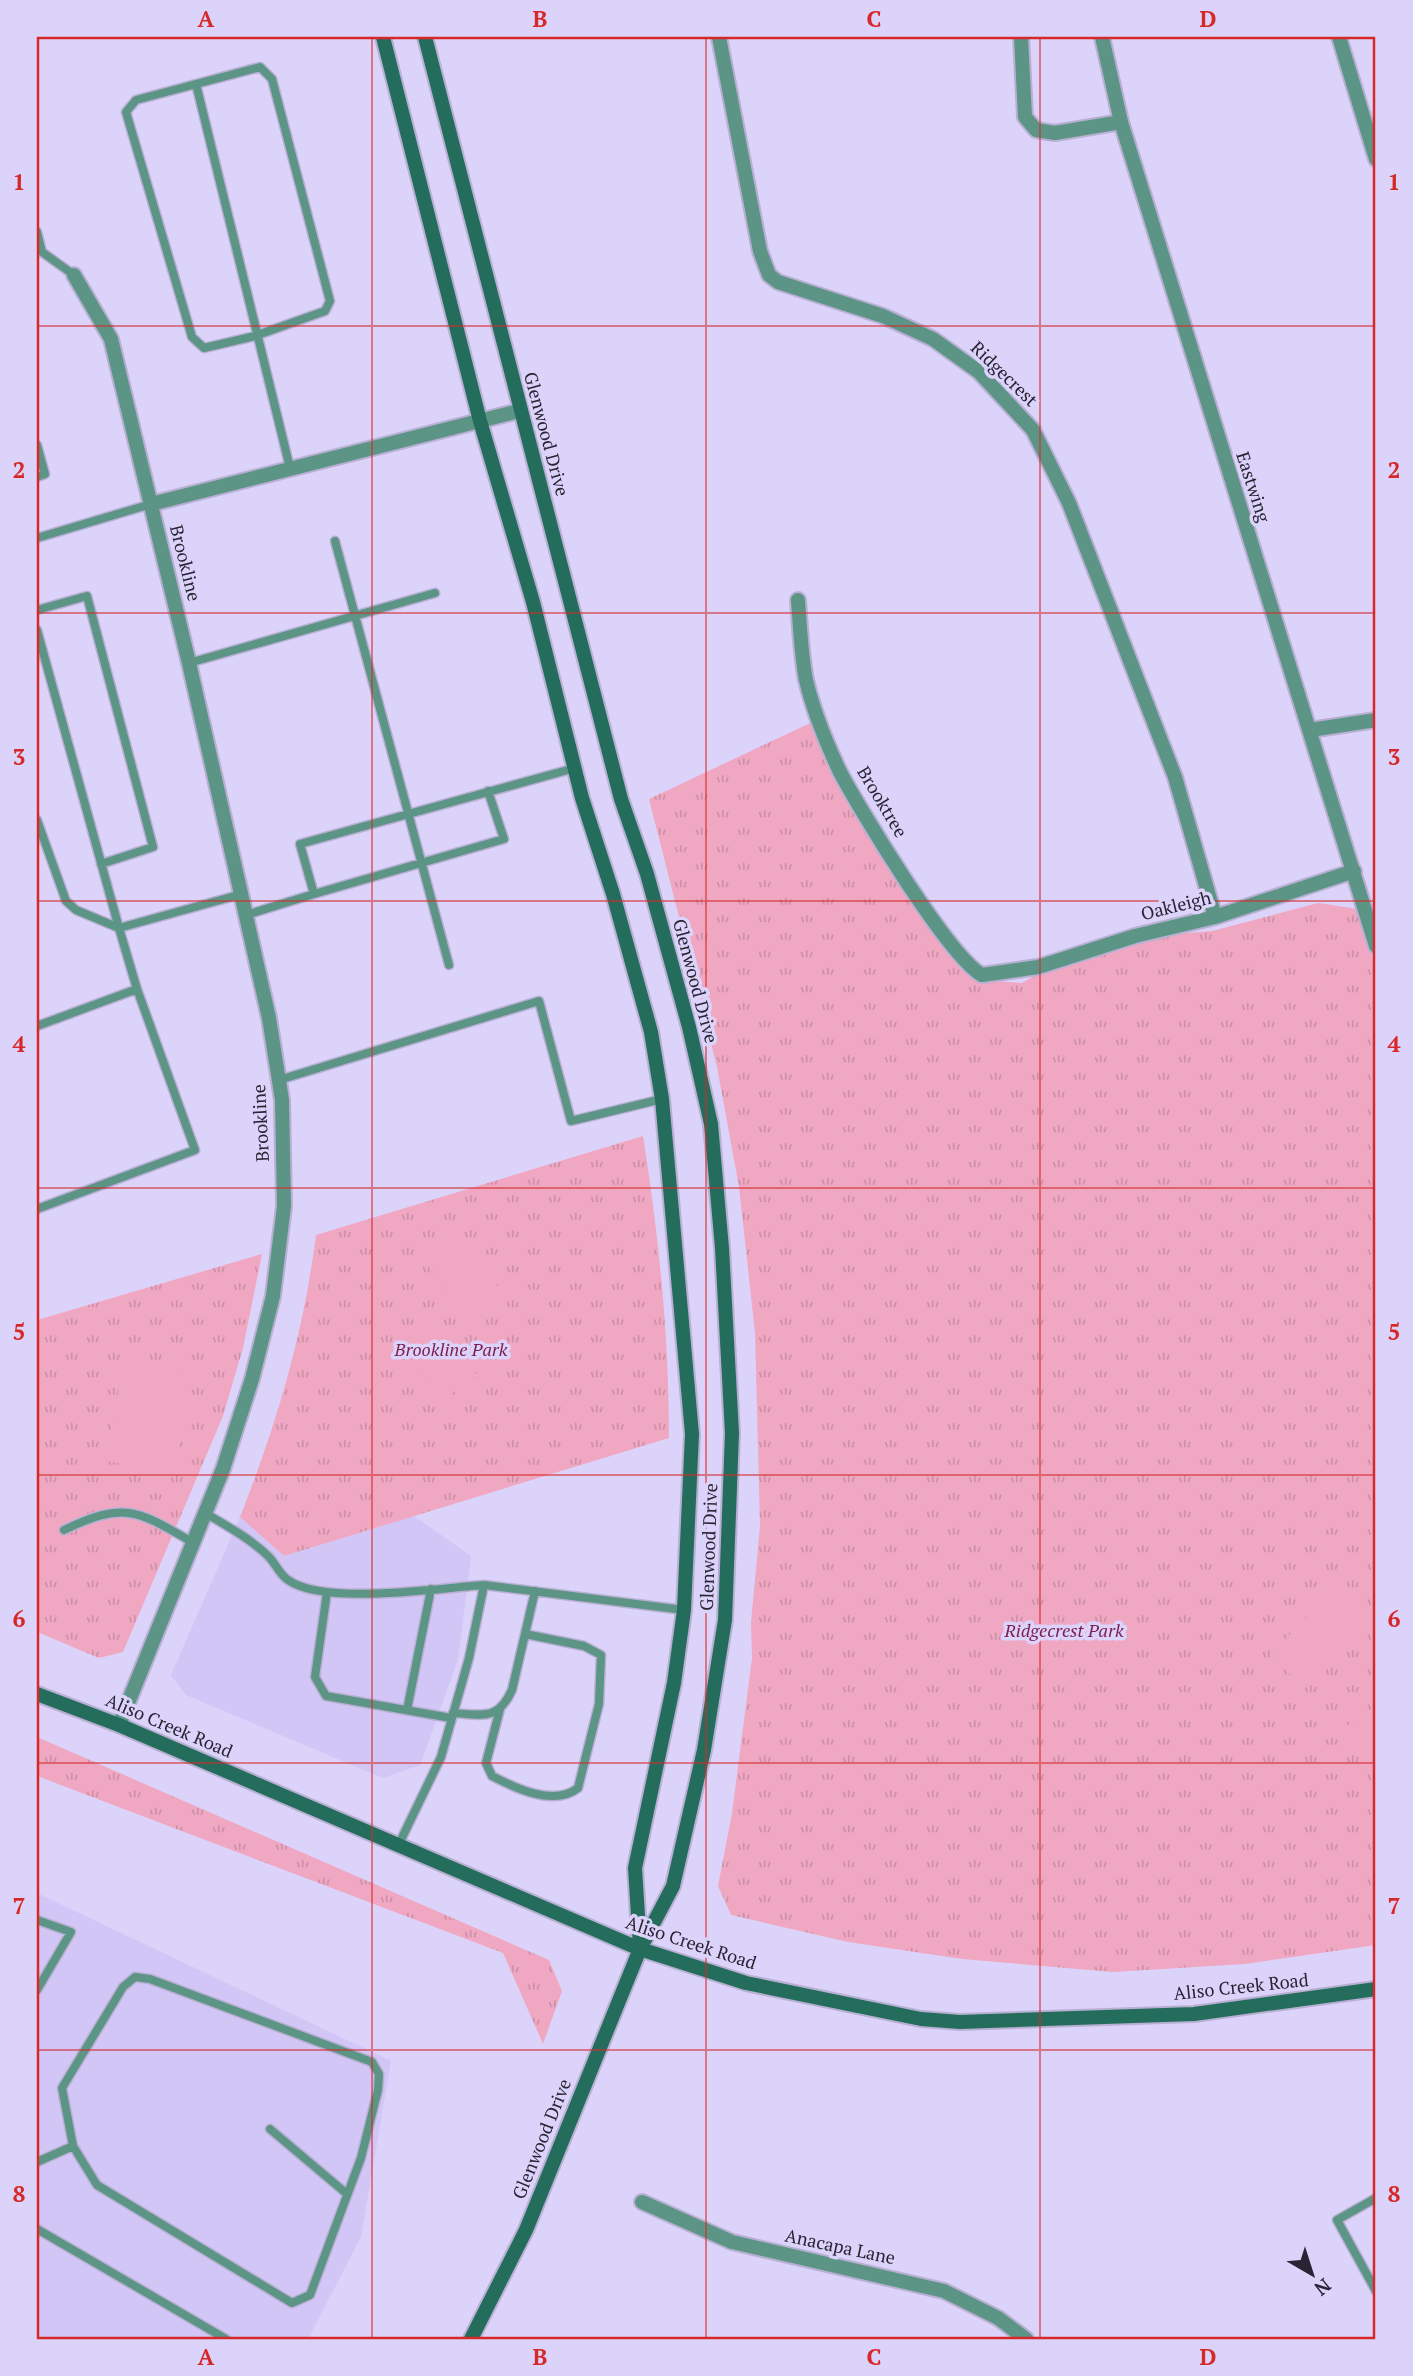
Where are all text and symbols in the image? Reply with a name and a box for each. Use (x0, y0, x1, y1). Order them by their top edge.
text: A (198, 3, 215, 34)
text: B (533, 3, 548, 34)
text: C (867, 3, 882, 34)
text: D (1200, 3, 1217, 34)
text: 1 (13, 166, 26, 197)
text: 1 (1388, 166, 1401, 197)
street label: Ridgecrest (966, 335, 1044, 411)
street label: Glenwood Drive (519, 369, 575, 498)
street label: Eastwing (1231, 448, 1277, 525)
text: 2 (13, 454, 26, 485)
text: 2 (1388, 454, 1401, 485)
street label: Brookline (165, 522, 207, 603)
text: 3 (13, 741, 26, 772)
text: 3 (1388, 741, 1401, 772)
street label: Brooktree (852, 761, 913, 841)
street label: Oakleigh (1138, 885, 1214, 925)
street label: Glenwood Drive (668, 916, 724, 1045)
text: 4 (13, 1028, 26, 1059)
text: 4 (1388, 1028, 1401, 1059)
street label: Brookline (246, 1084, 274, 1163)
text: 5 (13, 1316, 26, 1347)
text: 5 (1388, 1316, 1401, 1347)
park label: Brookline Park (394, 1337, 508, 1361)
street label: Glenwood Drive (694, 1483, 722, 1611)
text: 6 (13, 1603, 26, 1634)
text: 6 (1388, 1603, 1401, 1634)
park label: Ridgecrest Park (1003, 1618, 1124, 1642)
street label: Aliso Creek Road (102, 1688, 237, 1763)
text: 7 (13, 1890, 26, 1921)
text: 7 (1388, 1890, 1401, 1921)
street label: Aliso Creek Road (623, 1910, 760, 1974)
street label: Aliso Creek Road (1172, 1967, 1310, 2005)
street label: Glenwood Drive (506, 2075, 576, 2202)
text: 8 (13, 2178, 26, 2209)
text: 8 (1388, 2178, 1401, 2209)
street label: Anacapa Lane (783, 2223, 897, 2269)
north arrow (1276, 2240, 1346, 2310)
text: N (1309, 2273, 1336, 2302)
text: A (198, 2341, 215, 2372)
text: B (533, 2341, 548, 2372)
text: C (867, 2341, 882, 2372)
text: D (1200, 2341, 1217, 2372)

